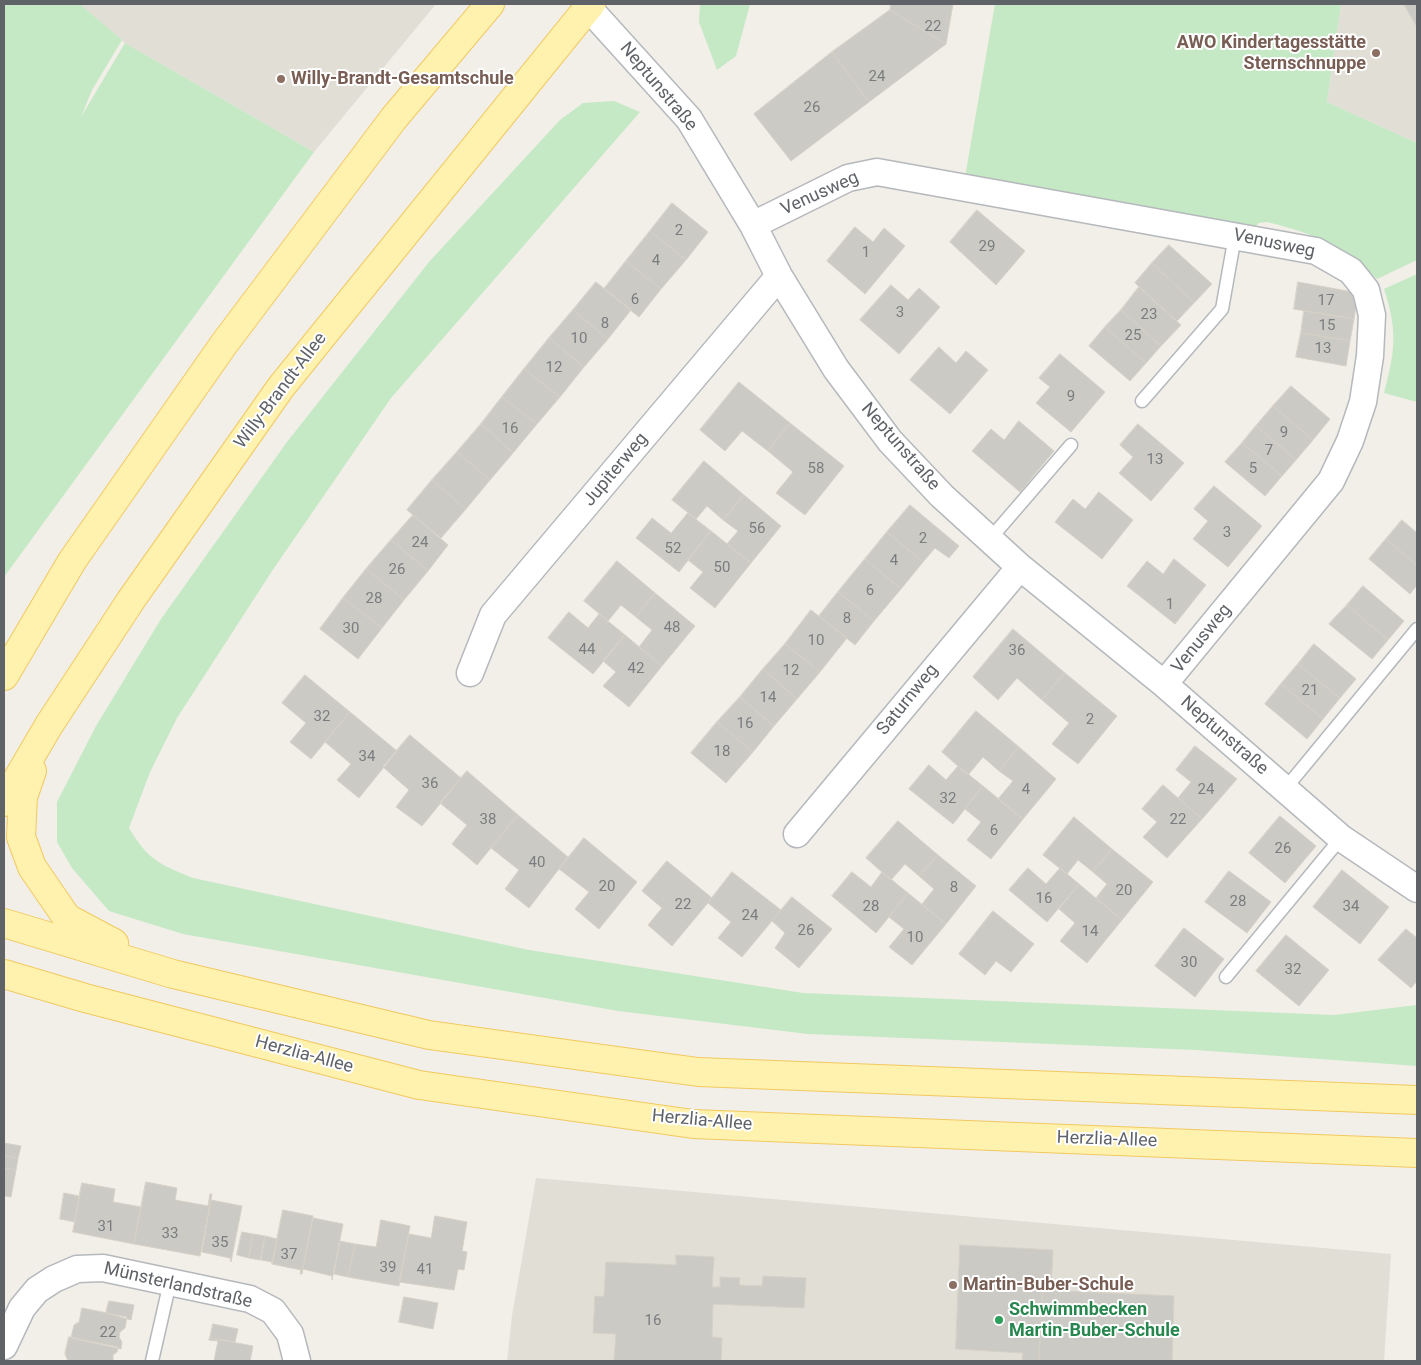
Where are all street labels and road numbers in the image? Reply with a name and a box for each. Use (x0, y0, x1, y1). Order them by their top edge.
street label: Neptunstraße (615, 38, 701, 136)
street label: Venusweg (778, 167, 862, 221)
street label: Venusweg (1231, 225, 1317, 263)
street label: Willy-Brandt-Allee (230, 329, 332, 453)
street label: Neptunstraße (856, 399, 944, 495)
street label: Jupiterweg (579, 429, 653, 511)
street label: Venusweg (1168, 600, 1236, 678)
street label: Saturnweg (873, 660, 943, 740)
street label: Neptunstraße (1176, 692, 1272, 780)
street label: Herzlia-Allee (253, 1032, 355, 1078)
street label: Herzlia-Allee (651, 1106, 753, 1136)
street label: Herzlia-Allee (1056, 1127, 1158, 1153)
street label: Münsterlandstraße (102, 1258, 254, 1314)

